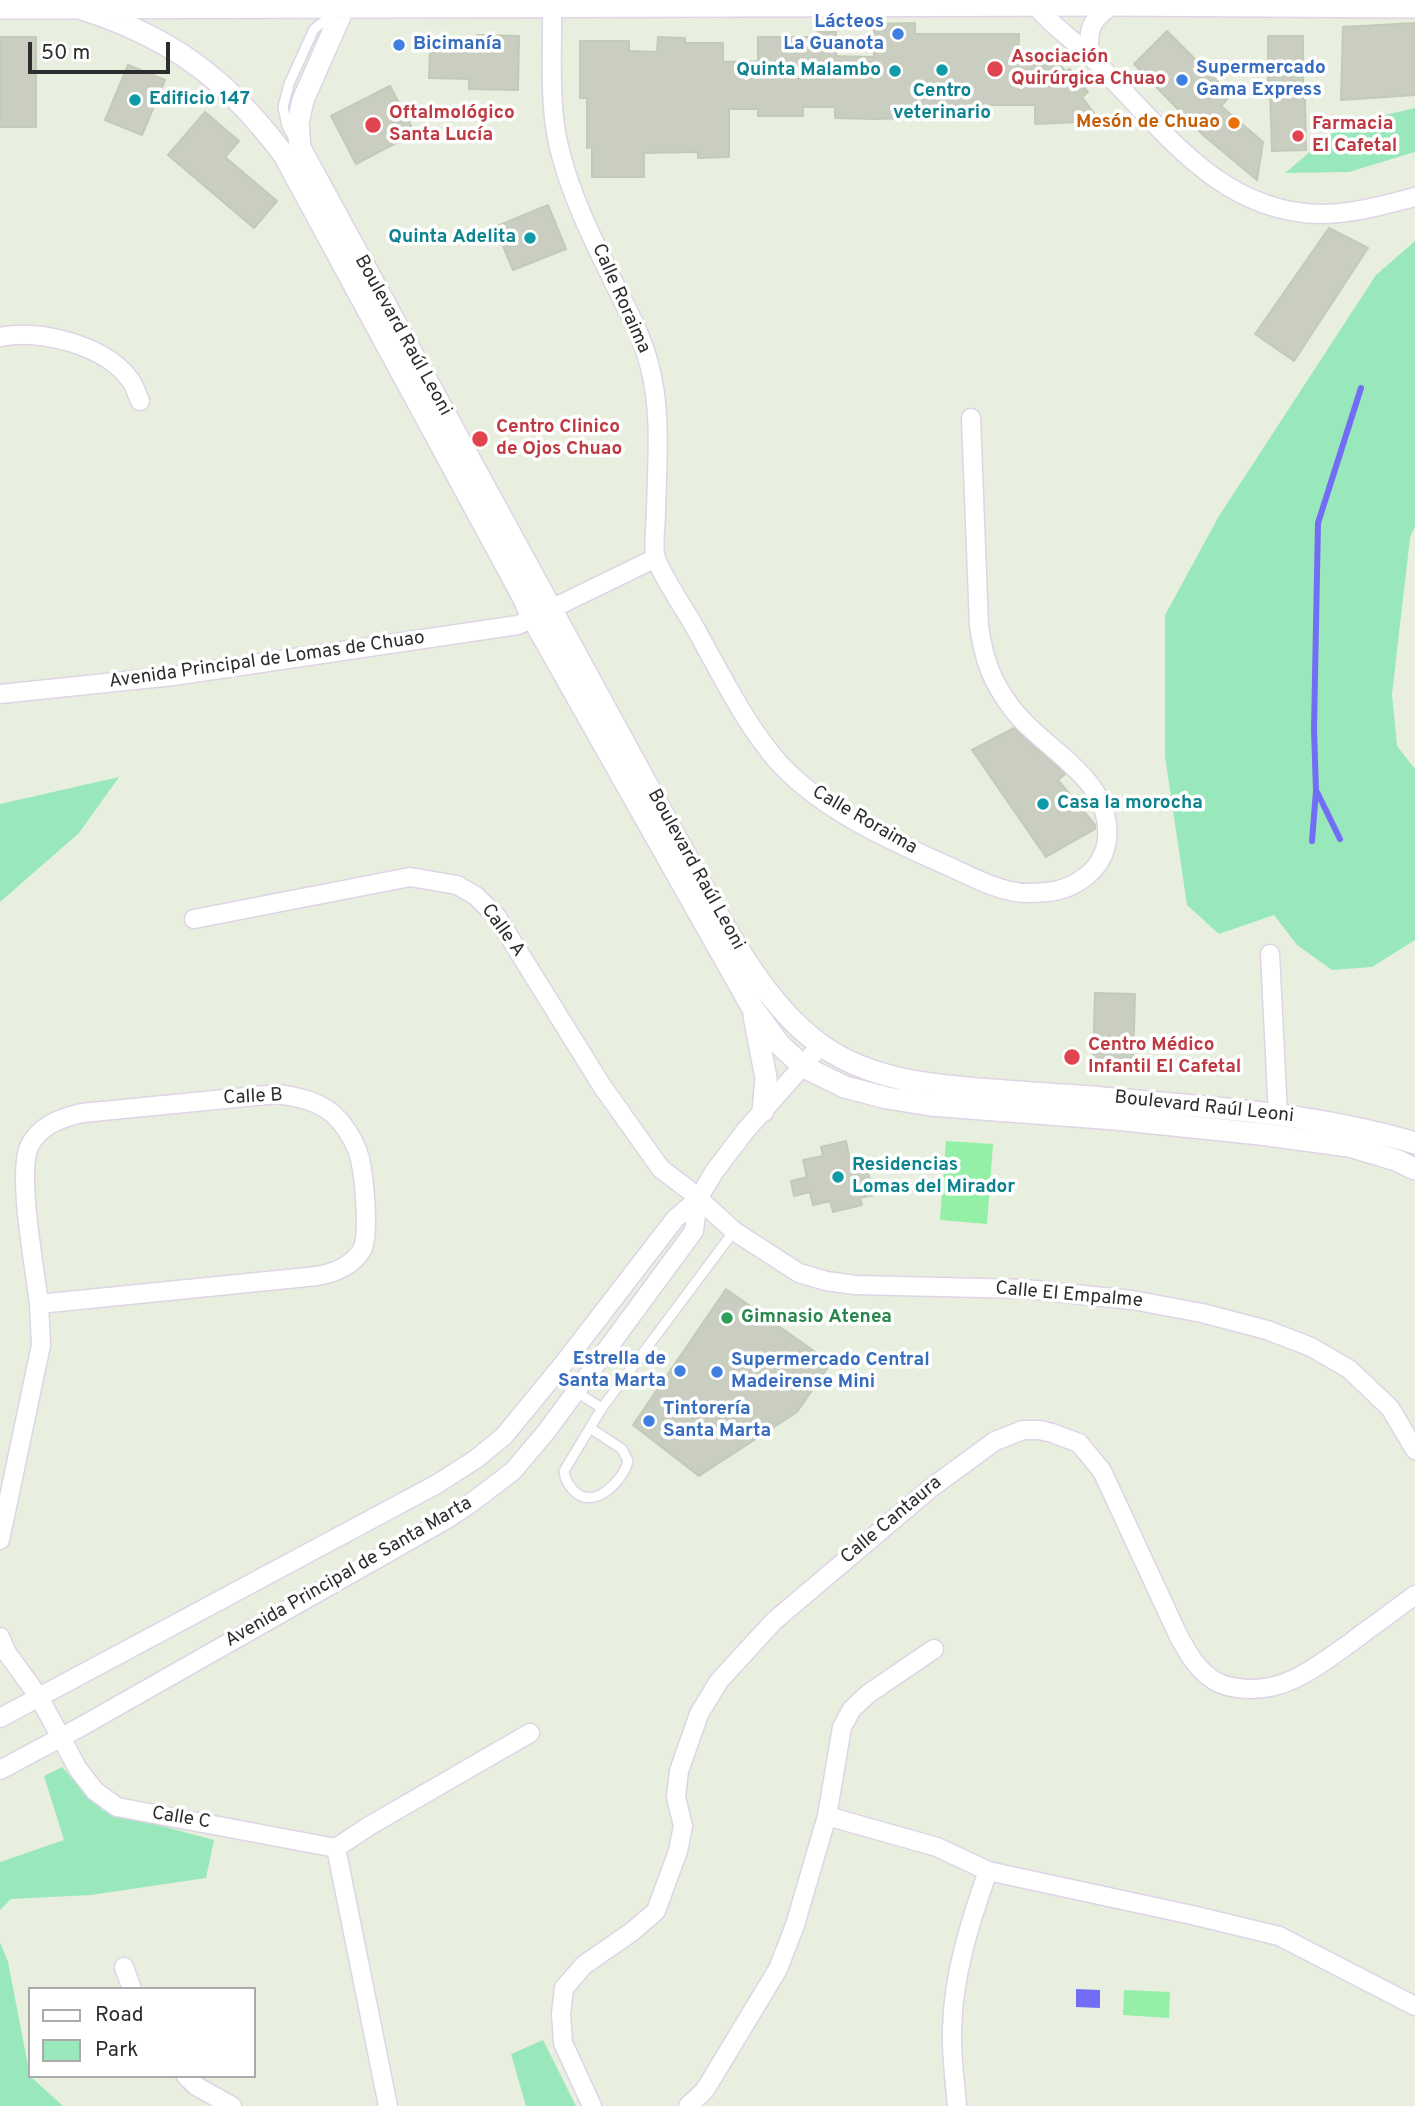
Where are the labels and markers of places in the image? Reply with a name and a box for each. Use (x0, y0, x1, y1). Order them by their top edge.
place label: Lácteos La Guanota (783, 12, 884, 56)
marker: Lácteos La Guanota (890, 26, 906, 42)
place label: Bicimanía (413, 34, 502, 56)
marker: Bicimanía (391, 37, 407, 53)
place label: Asociación Quirúrgica Chuao (1011, 47, 1166, 91)
place label: Supermercado Gama Express (1196, 58, 1326, 102)
marker: Asociación Quirúrgica Chuao (985, 59, 1005, 79)
place label: Quinta Malambo (736, 60, 881, 82)
marker: Centro veterinario (934, 62, 950, 78)
marker: Quinta Malambo (887, 63, 903, 79)
marker: Supermercado Gama Express (1174, 72, 1190, 88)
place label: Centro veterinario (893, 81, 991, 125)
place label: Edificio 147 (149, 89, 250, 111)
marker: Edificio 147 (127, 92, 143, 108)
place label: Oftalmológico Santa Lucía (389, 103, 515, 147)
place label: Mesón de Chuao (1076, 112, 1220, 134)
place label: Farmacia El Cafetal (1312, 114, 1397, 158)
marker: Oftalmológico Santa Lucía (363, 115, 383, 135)
marker: Mesón de Chuao (1226, 115, 1242, 131)
marker: Farmacia El Cafetal (1290, 128, 1306, 144)
place label: Quinta Adelita (388, 227, 516, 249)
marker: Quinta Adelita (522, 230, 538, 246)
place label: Centro Clinico de Ojos Chuao (496, 417, 622, 461)
marker: Centro Clinico de Ojos Chuao (470, 429, 490, 449)
place label: Casa la morocha (1057, 793, 1203, 815)
marker: Casa la morocha (1035, 796, 1051, 812)
place label: Centro Médico Infantil El Cafetal (1088, 1035, 1241, 1079)
marker: Centro Médico Infantil El Cafetal (1062, 1047, 1082, 1067)
place label: Residencias Lomas del Mirador (852, 1155, 1015, 1199)
marker: Residencias Lomas del Mirador (830, 1169, 846, 1185)
place label: Gimnasio Atenea (741, 1307, 892, 1329)
marker: Gimnasio Atenea (719, 1310, 735, 1326)
place label: Estrella de Santa Marta (558, 1349, 666, 1393)
place label: Supermercado Central Madeirense Mini (731, 1350, 930, 1394)
marker: Estrella de Santa Marta (672, 1363, 688, 1379)
marker: Supermercado Central Madeirense Mini (709, 1364, 725, 1380)
place label: Tintorería Santa Marta (663, 1399, 771, 1443)
marker: Tintorería Santa Marta (641, 1413, 657, 1429)

